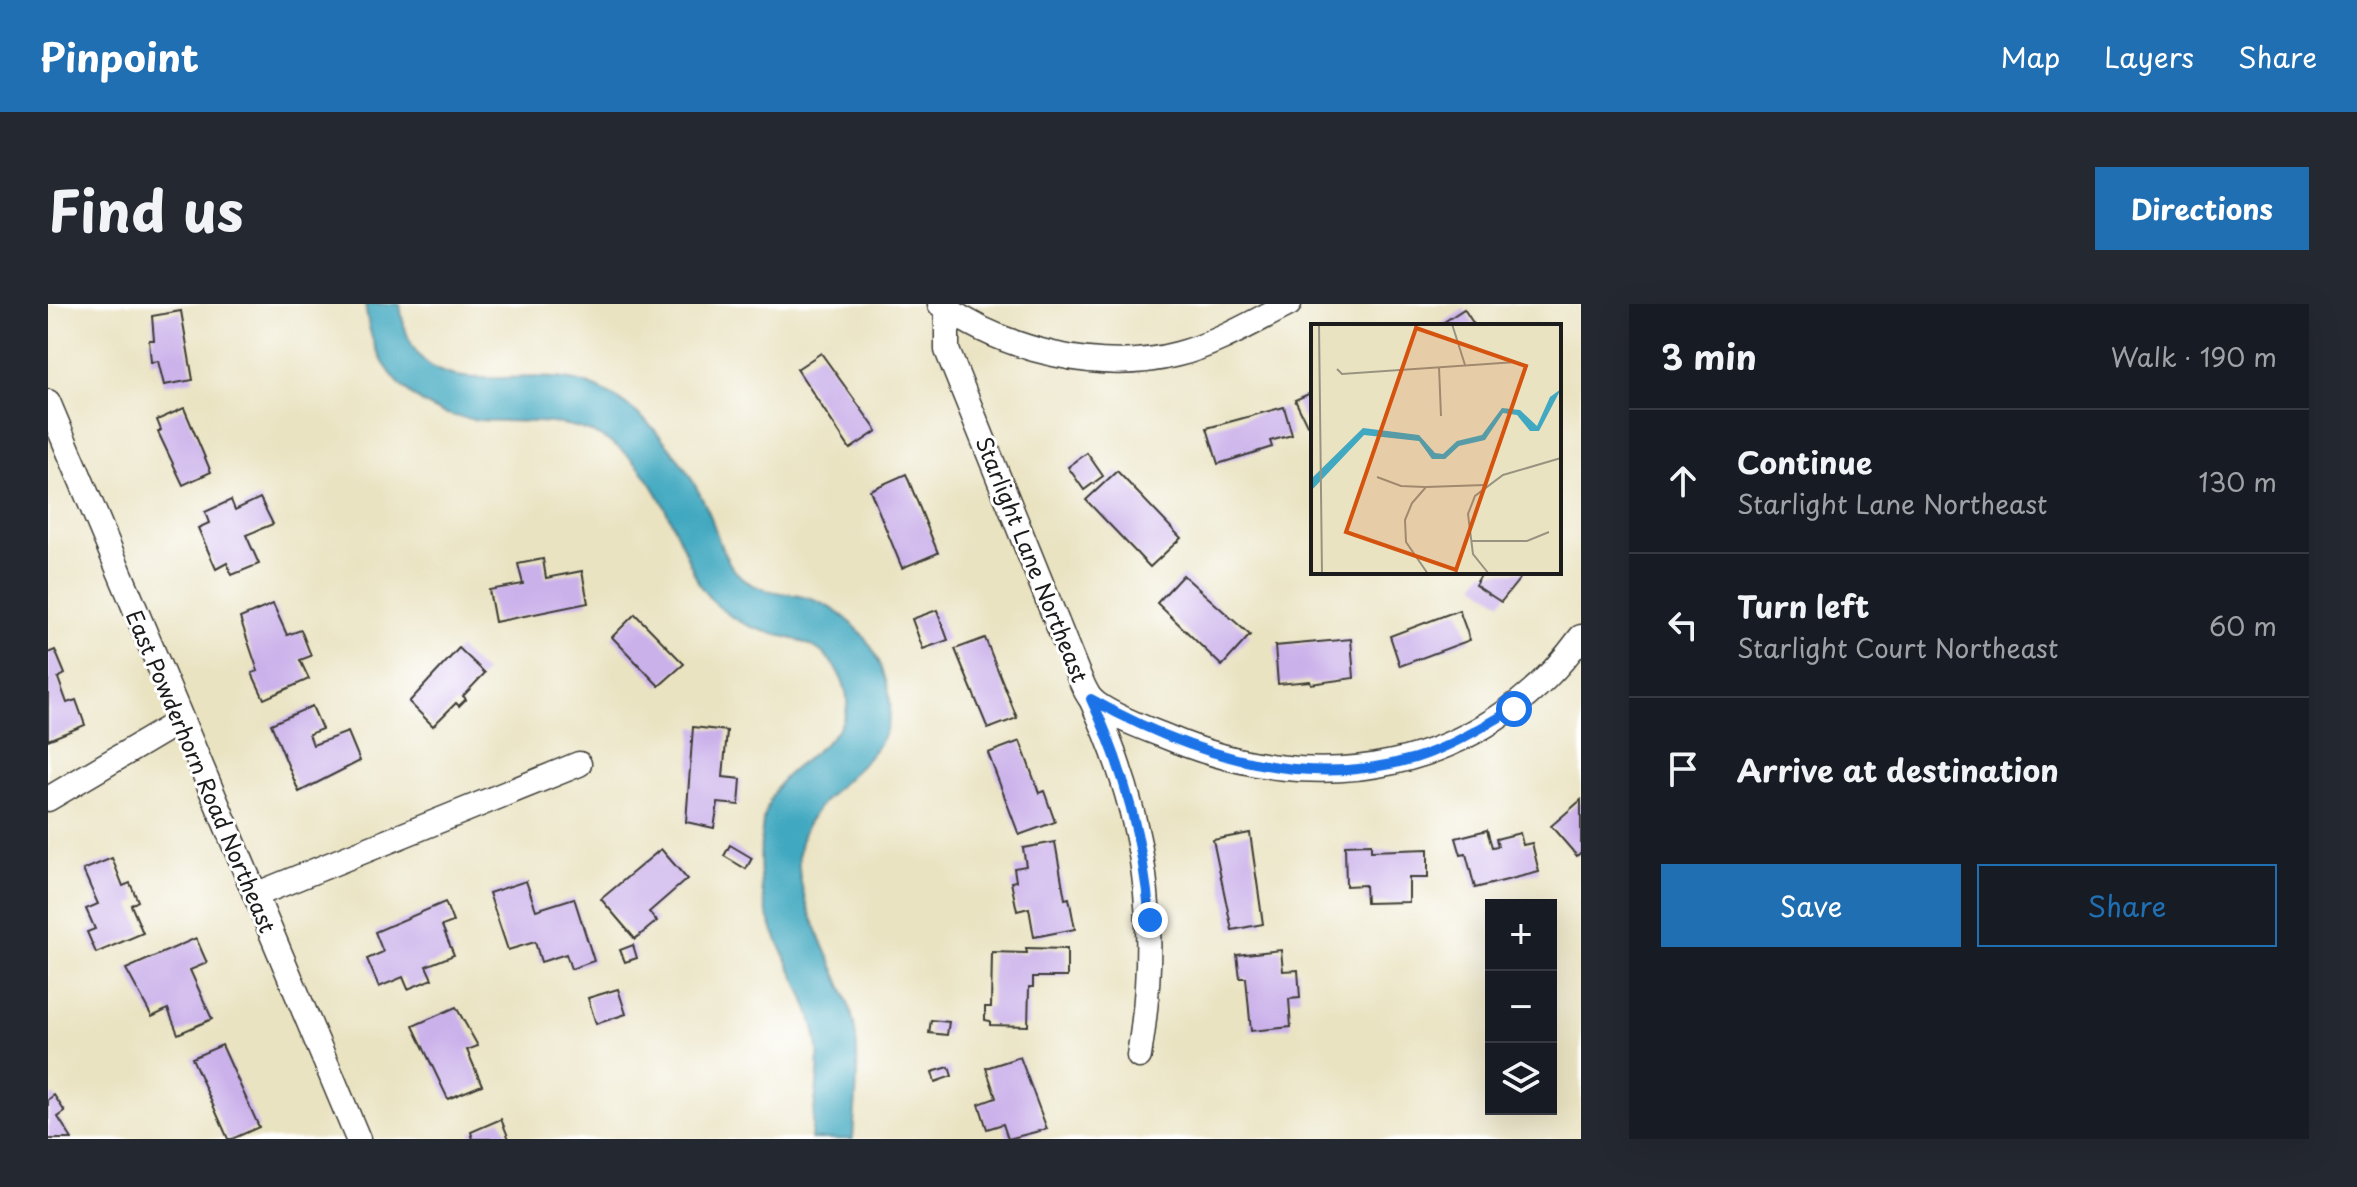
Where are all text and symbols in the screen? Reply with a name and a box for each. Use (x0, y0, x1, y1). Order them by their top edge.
text: Pinpoint (40, 28, 199, 85)
text: Map (2000, 35, 2060, 78)
text: Layers (2104, 35, 2194, 78)
text: Share (2238, 35, 2317, 78)
text: Find us (48, 166, 244, 251)
button: Directions (2095, 167, 2309, 250)
inset map (1311, 324, 1561, 574)
text: 3 min (1661, 330, 1757, 382)
text: Walk · 190 m (2111, 337, 2277, 376)
street label: Starlight Lane Northeast (968, 431, 1098, 687)
text: Continue (1737, 439, 1872, 484)
icon: ahead (1661, 459, 1705, 503)
text: 130 m (2198, 462, 2277, 501)
text: Starlight Lane Northeast (1737, 484, 2047, 523)
text: Turn left (1737, 583, 1869, 628)
icon: left (1661, 603, 1705, 647)
street label: East Powderhorn Road Northeast (119, 604, 285, 938)
text: 60 m (2209, 606, 2277, 645)
text: Starlight Court Northeast (1737, 628, 2058, 667)
route start (1496, 691, 1532, 727)
icon: arrive (1661, 747, 1705, 791)
text: Arrive at destination (1737, 747, 2059, 792)
button: Save (1661, 864, 1961, 947)
button: Share (1977, 864, 2277, 947)
map controls (1485, 899, 1557, 1115)
button: + (1485, 899, 1557, 971)
route end (1132, 902, 1168, 938)
button: − (1485, 971, 1557, 1043)
button: layers (1485, 1043, 1557, 1115)

